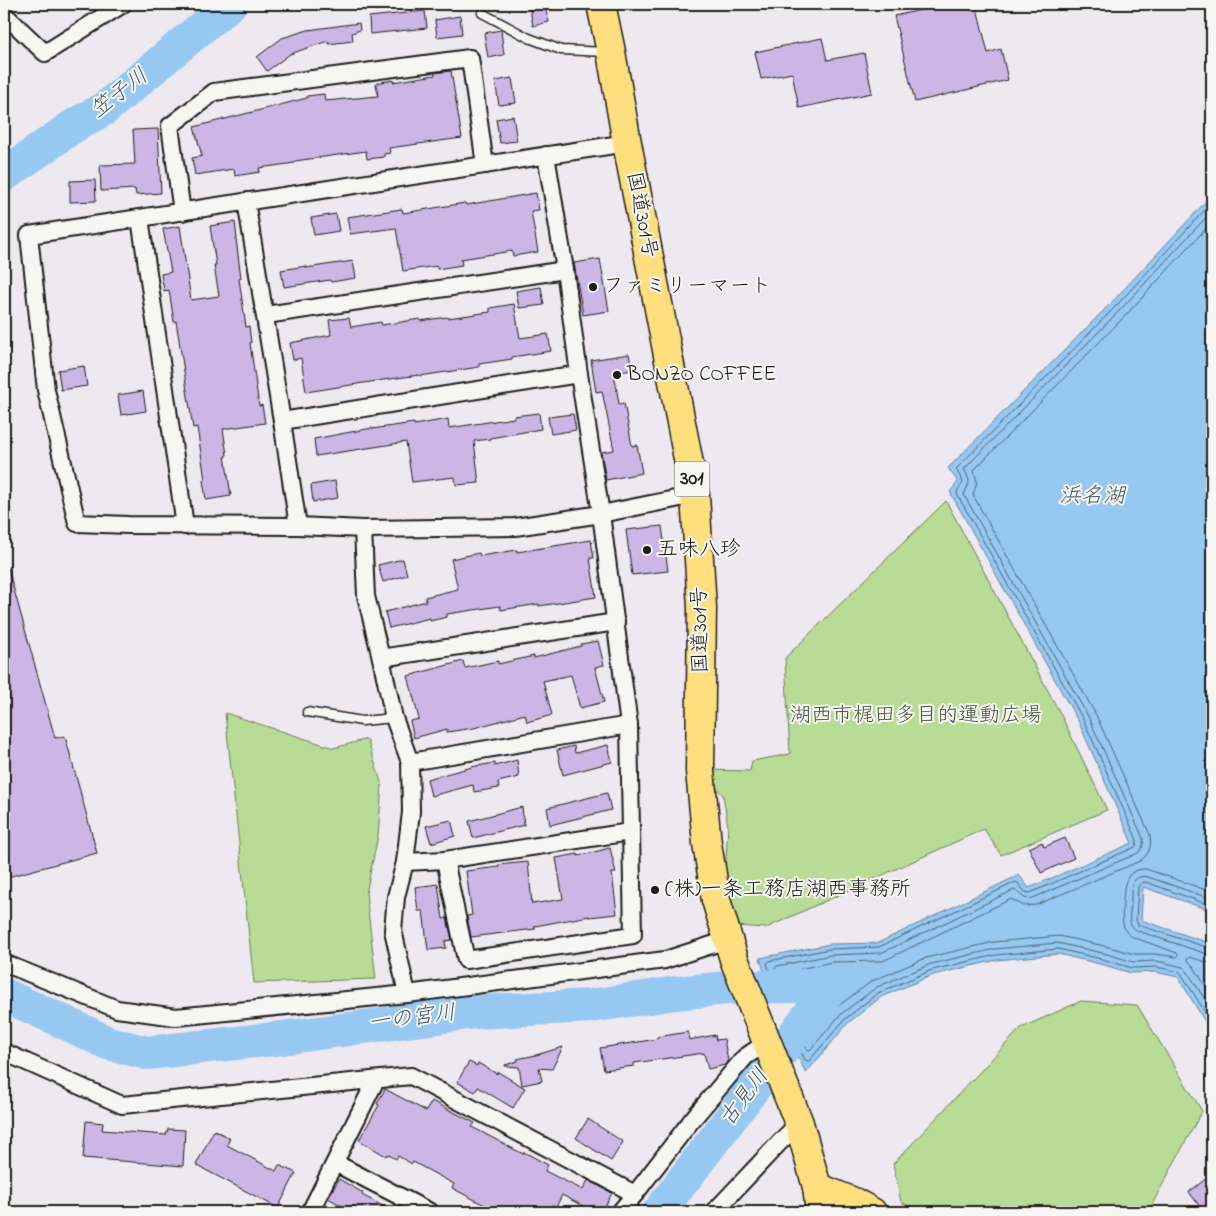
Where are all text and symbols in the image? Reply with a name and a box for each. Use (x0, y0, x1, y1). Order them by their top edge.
water label: 笠子川 (84, 61, 156, 127)
street label: 国道301号 (618, 169, 664, 261)
place label: ファミリーマート (603, 272, 771, 302)
marker: ファミリーマート (587, 281, 599, 293)
place label: BONZO COFFEE (626, 360, 776, 390)
marker: BONZO COFFEE (611, 369, 623, 381)
road number: 301 (674, 462, 710, 496)
water label: 浜名湖 (1059, 481, 1127, 513)
place label: 五味八珍 (657, 535, 741, 565)
marker: 五味八珍 (641, 544, 653, 556)
street label: 国道301号 (685, 586, 717, 674)
park label: 湖西市梶田多目的運動広場 (790, 701, 1042, 731)
place label: (株)一条工務店湖西事務所 (665, 875, 911, 905)
marker: (株)一条工務店湖西事務所 (649, 884, 661, 896)
water label: 一の宮川 (366, 998, 458, 1040)
water label: 古見川 (712, 1062, 778, 1134)

